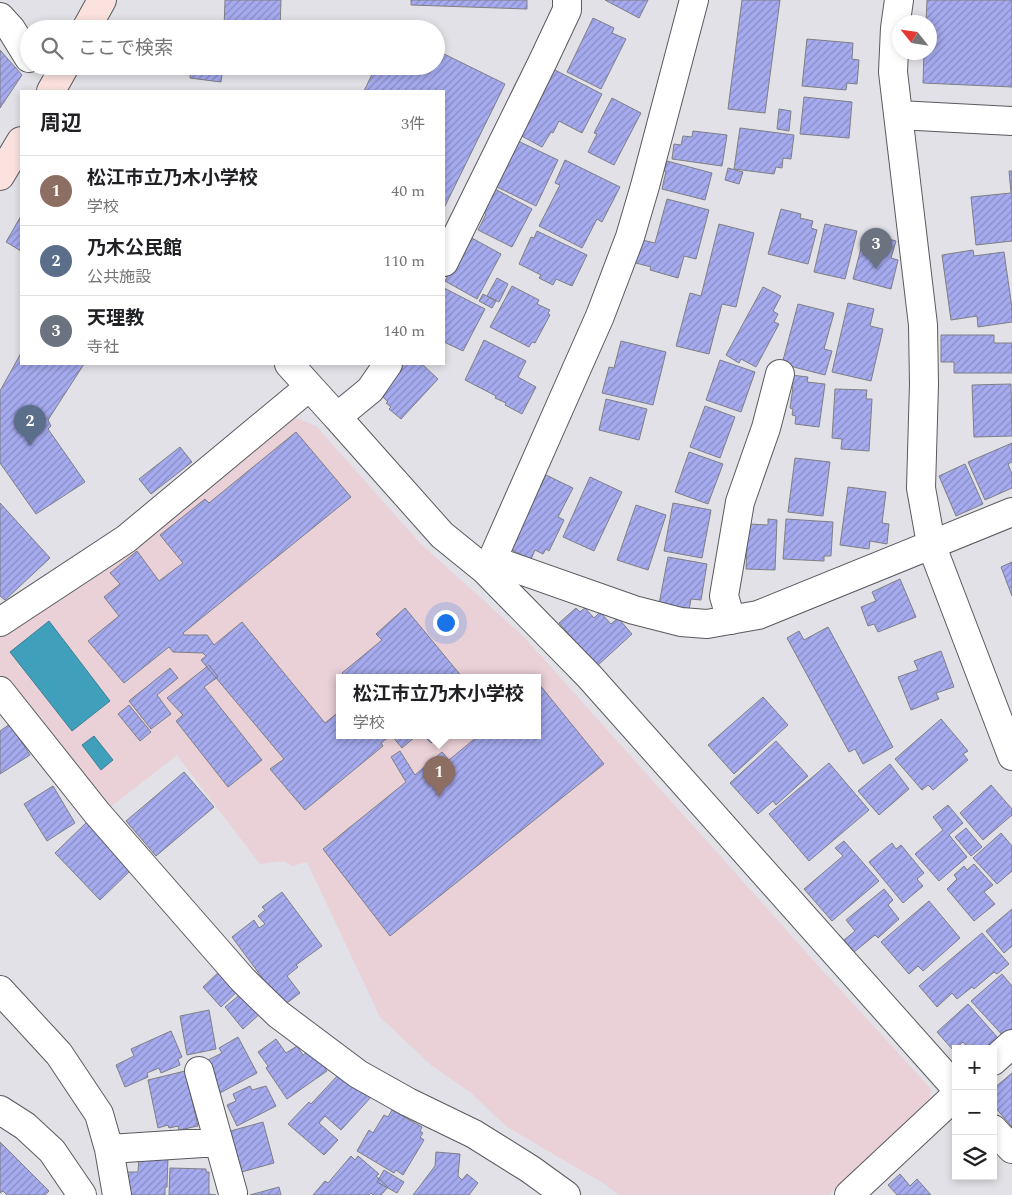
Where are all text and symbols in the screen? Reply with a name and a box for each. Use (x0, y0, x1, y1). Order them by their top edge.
north arrow (892, 15, 937, 60)
search box (20, 20, 445, 75)
icon: search (38, 34, 66, 62)
text: ここで検索 (78, 34, 173, 63)
text: 周辺 (40, 108, 82, 140)
text: 3件 (401, 112, 425, 136)
text: 松江市立乃木小学校 (87, 164, 258, 193)
text: 1 (52, 179, 60, 203)
text: 40 m (391, 179, 425, 203)
text: 学校 (87, 195, 119, 219)
pin: 3 (860, 228, 892, 269)
text: 乃木公民館 (87, 234, 182, 263)
text: 2 (52, 249, 60, 273)
text: 110 m (383, 249, 425, 273)
text: 公共施設 (87, 265, 151, 289)
text: 天理教 (87, 304, 144, 333)
text: 3 (52, 319, 60, 343)
text: 140 m (383, 319, 425, 343)
text: 寺社 (87, 335, 119, 359)
pin: 2 (14, 405, 46, 446)
your location (433, 610, 459, 636)
popup (336, 674, 541, 739)
text: 松江市立乃木小学校 (353, 680, 524, 709)
text: 学校 (353, 711, 385, 735)
pin: 1 (423, 756, 455, 797)
map controls (952, 1045, 997, 1180)
button: + (952, 1045, 997, 1090)
button: − (952, 1090, 997, 1135)
button: layers (952, 1135, 997, 1180)

